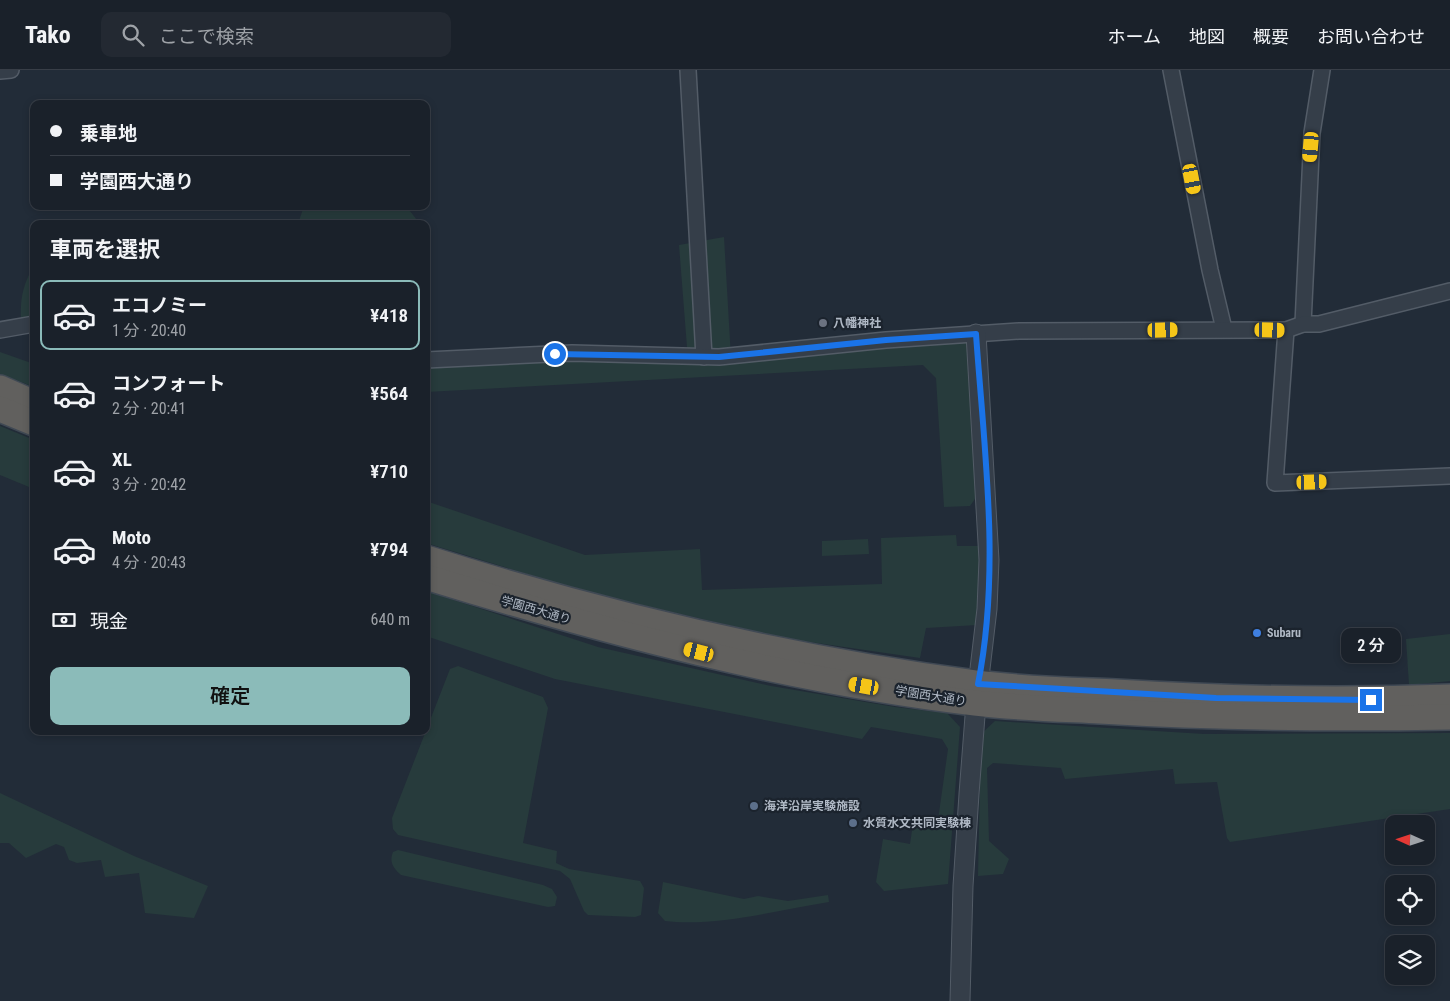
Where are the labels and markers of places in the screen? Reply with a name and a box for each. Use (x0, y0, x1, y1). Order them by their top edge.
place label: 八幡神社 (833, 316, 881, 330)
marker: 八幡神社 (817, 317, 829, 329)
place label: Subaru (1267, 626, 1301, 640)
marker: Subaru (1251, 627, 1263, 639)
place label: 海洋沿岸実験施設 (764, 799, 860, 813)
marker: 海洋沿岸実験施設 (748, 800, 760, 812)
place label: 水質水文共同実験棟 (863, 816, 971, 830)
marker: 水質水文共同実験棟 (847, 817, 859, 829)

